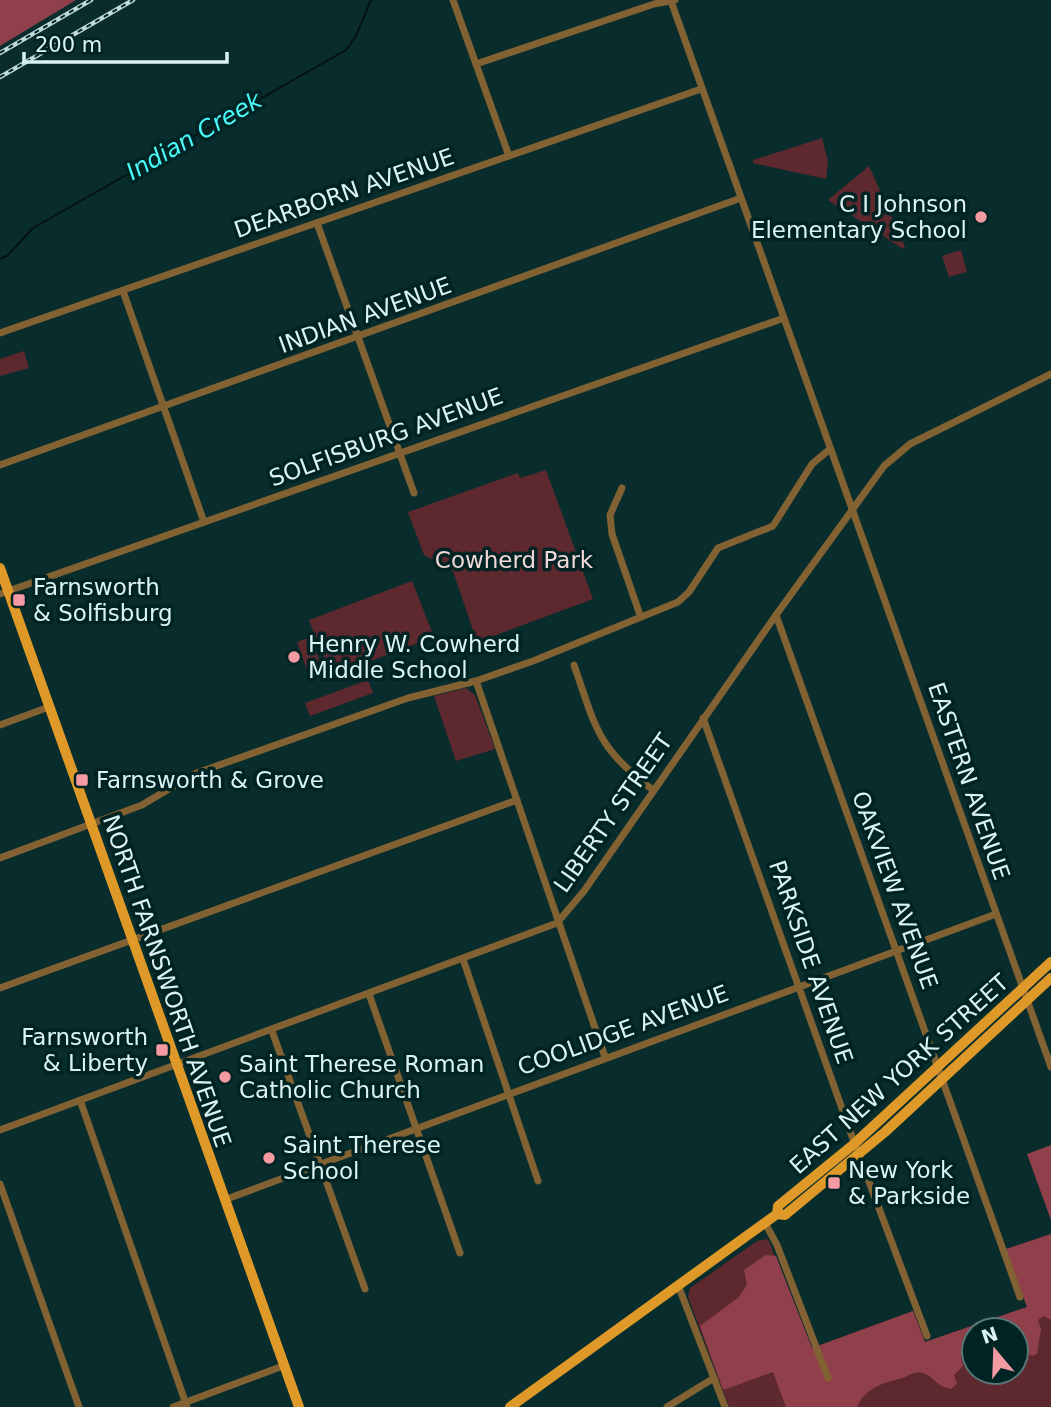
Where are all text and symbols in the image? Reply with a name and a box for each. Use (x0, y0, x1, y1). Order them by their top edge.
scale bar (24, 21, 228, 65)
text: 200 m (35, 33, 102, 57)
water label: Indian Creek (121, 85, 268, 186)
street label: DEARBORN AVENUE (231, 143, 457, 243)
place label: C I Johnson Elementary School (751, 191, 967, 243)
marker: C I Johnson Elementary School (973, 209, 989, 225)
street label: INDIAN AVENUE (275, 272, 455, 358)
street label: SOLFISBURG AVENUE (266, 383, 506, 491)
park label: Cowherd Park (435, 547, 594, 573)
place label: Farnsworth & Solfisburg (33, 574, 173, 626)
marker: Farnsworth & Solfisburg (11, 592, 27, 608)
place label: Henry W. Cowherd Middle School (308, 631, 520, 683)
marker: Henry W. Cowherd Middle School (286, 649, 302, 665)
street label: EASTERN AVENUE (923, 679, 1015, 883)
street label: LIBERTY STREET (549, 728, 678, 897)
place label: Farnsworth & Grove (96, 767, 324, 793)
marker: Farnsworth & Grove (74, 772, 90, 788)
street label: OAKVIEW AVENUE (847, 787, 943, 993)
street label: NORTH FARNSWORTH AVENUE (98, 811, 236, 1151)
street label: PARKSIDE AVENUE (764, 857, 858, 1067)
street label: EAST NEW YORK STREET (784, 968, 1014, 1179)
street label: COOLIDGE AVENUE (514, 980, 732, 1080)
place label: Farnsworth & Liberty (21, 1024, 148, 1076)
marker: Farnsworth & Liberty (154, 1042, 170, 1058)
place label: Saint Therese Roman Catholic Church (239, 1051, 484, 1103)
marker: Saint Therese Roman Catholic Church (217, 1069, 233, 1085)
place label: Saint Therese School (283, 1132, 441, 1184)
marker: Saint Therese School (261, 1150, 277, 1166)
place label: New York & Parkside (848, 1157, 970, 1209)
marker: New York & Parkside (826, 1175, 842, 1191)
north arrow (960, 1316, 1030, 1386)
text: N (978, 1322, 1001, 1348)

